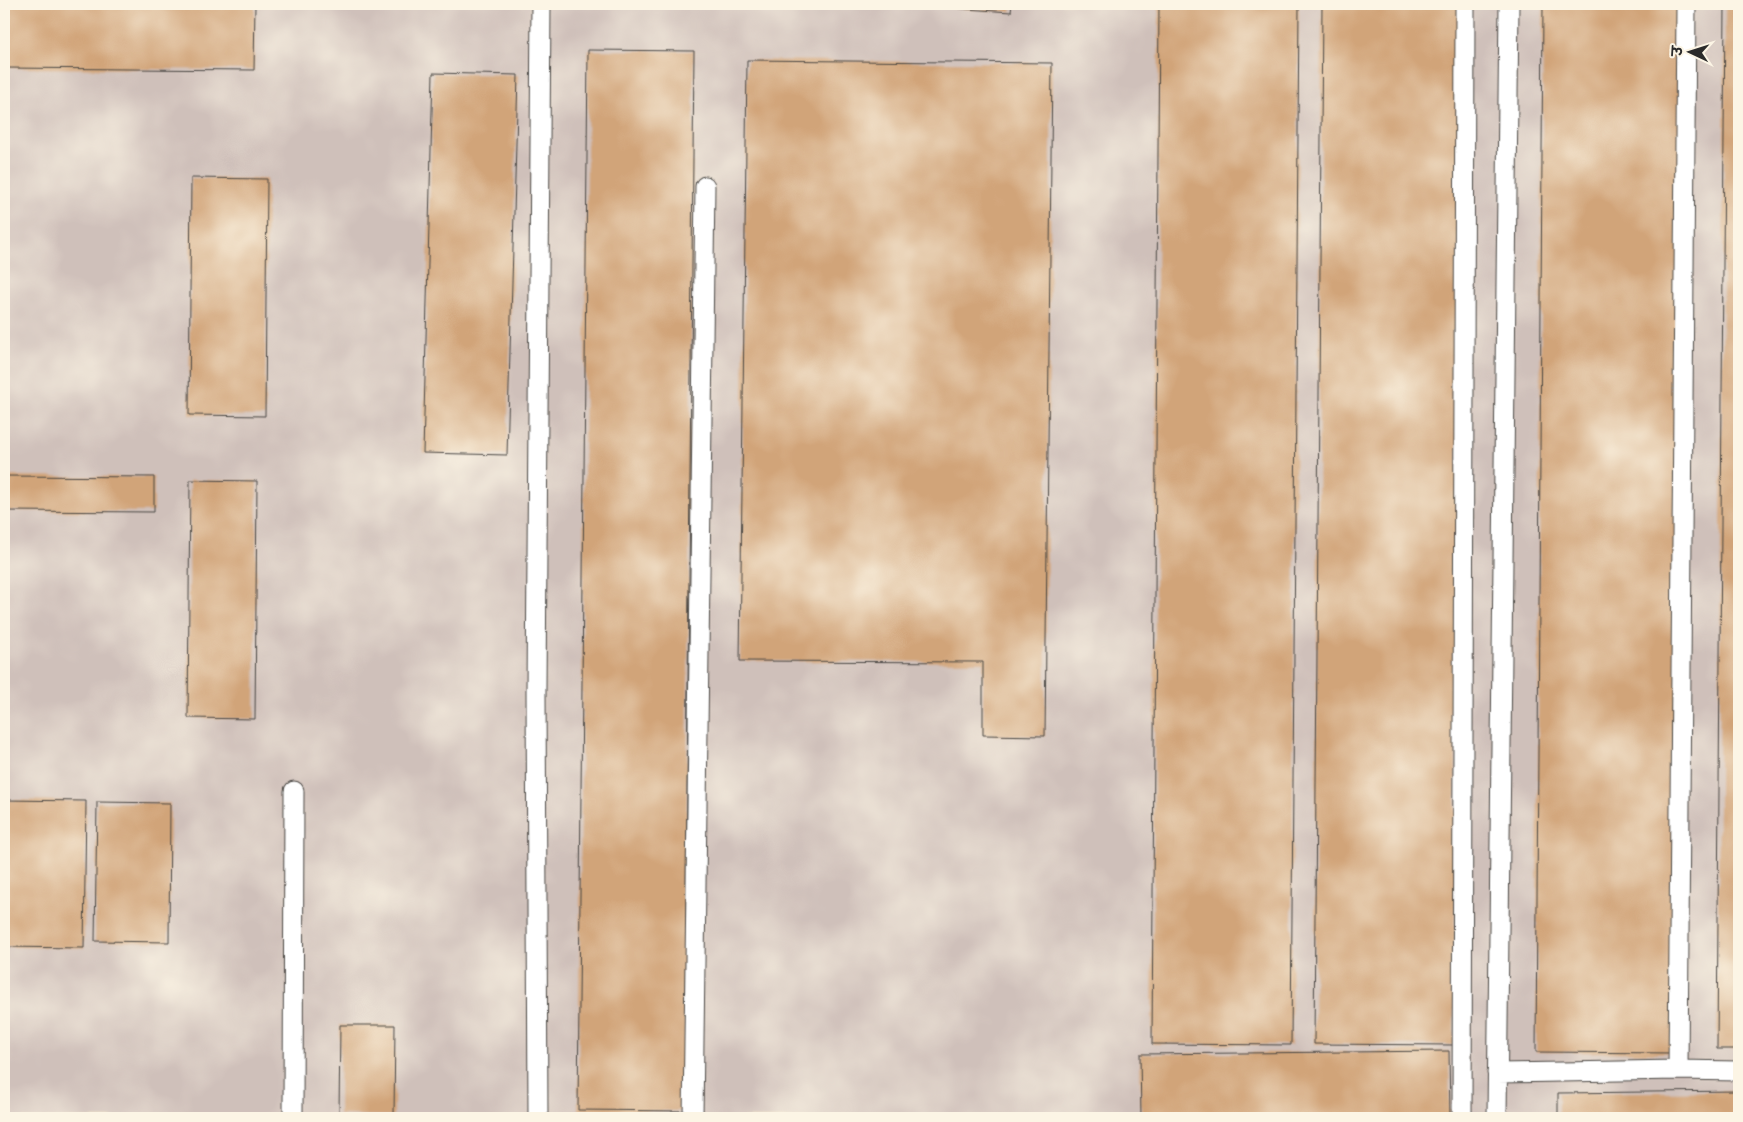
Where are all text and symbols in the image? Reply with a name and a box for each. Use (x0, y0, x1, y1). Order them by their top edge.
north arrow (1666, 28, 1716, 78)
text: उ (1669, 44, 1686, 58)

